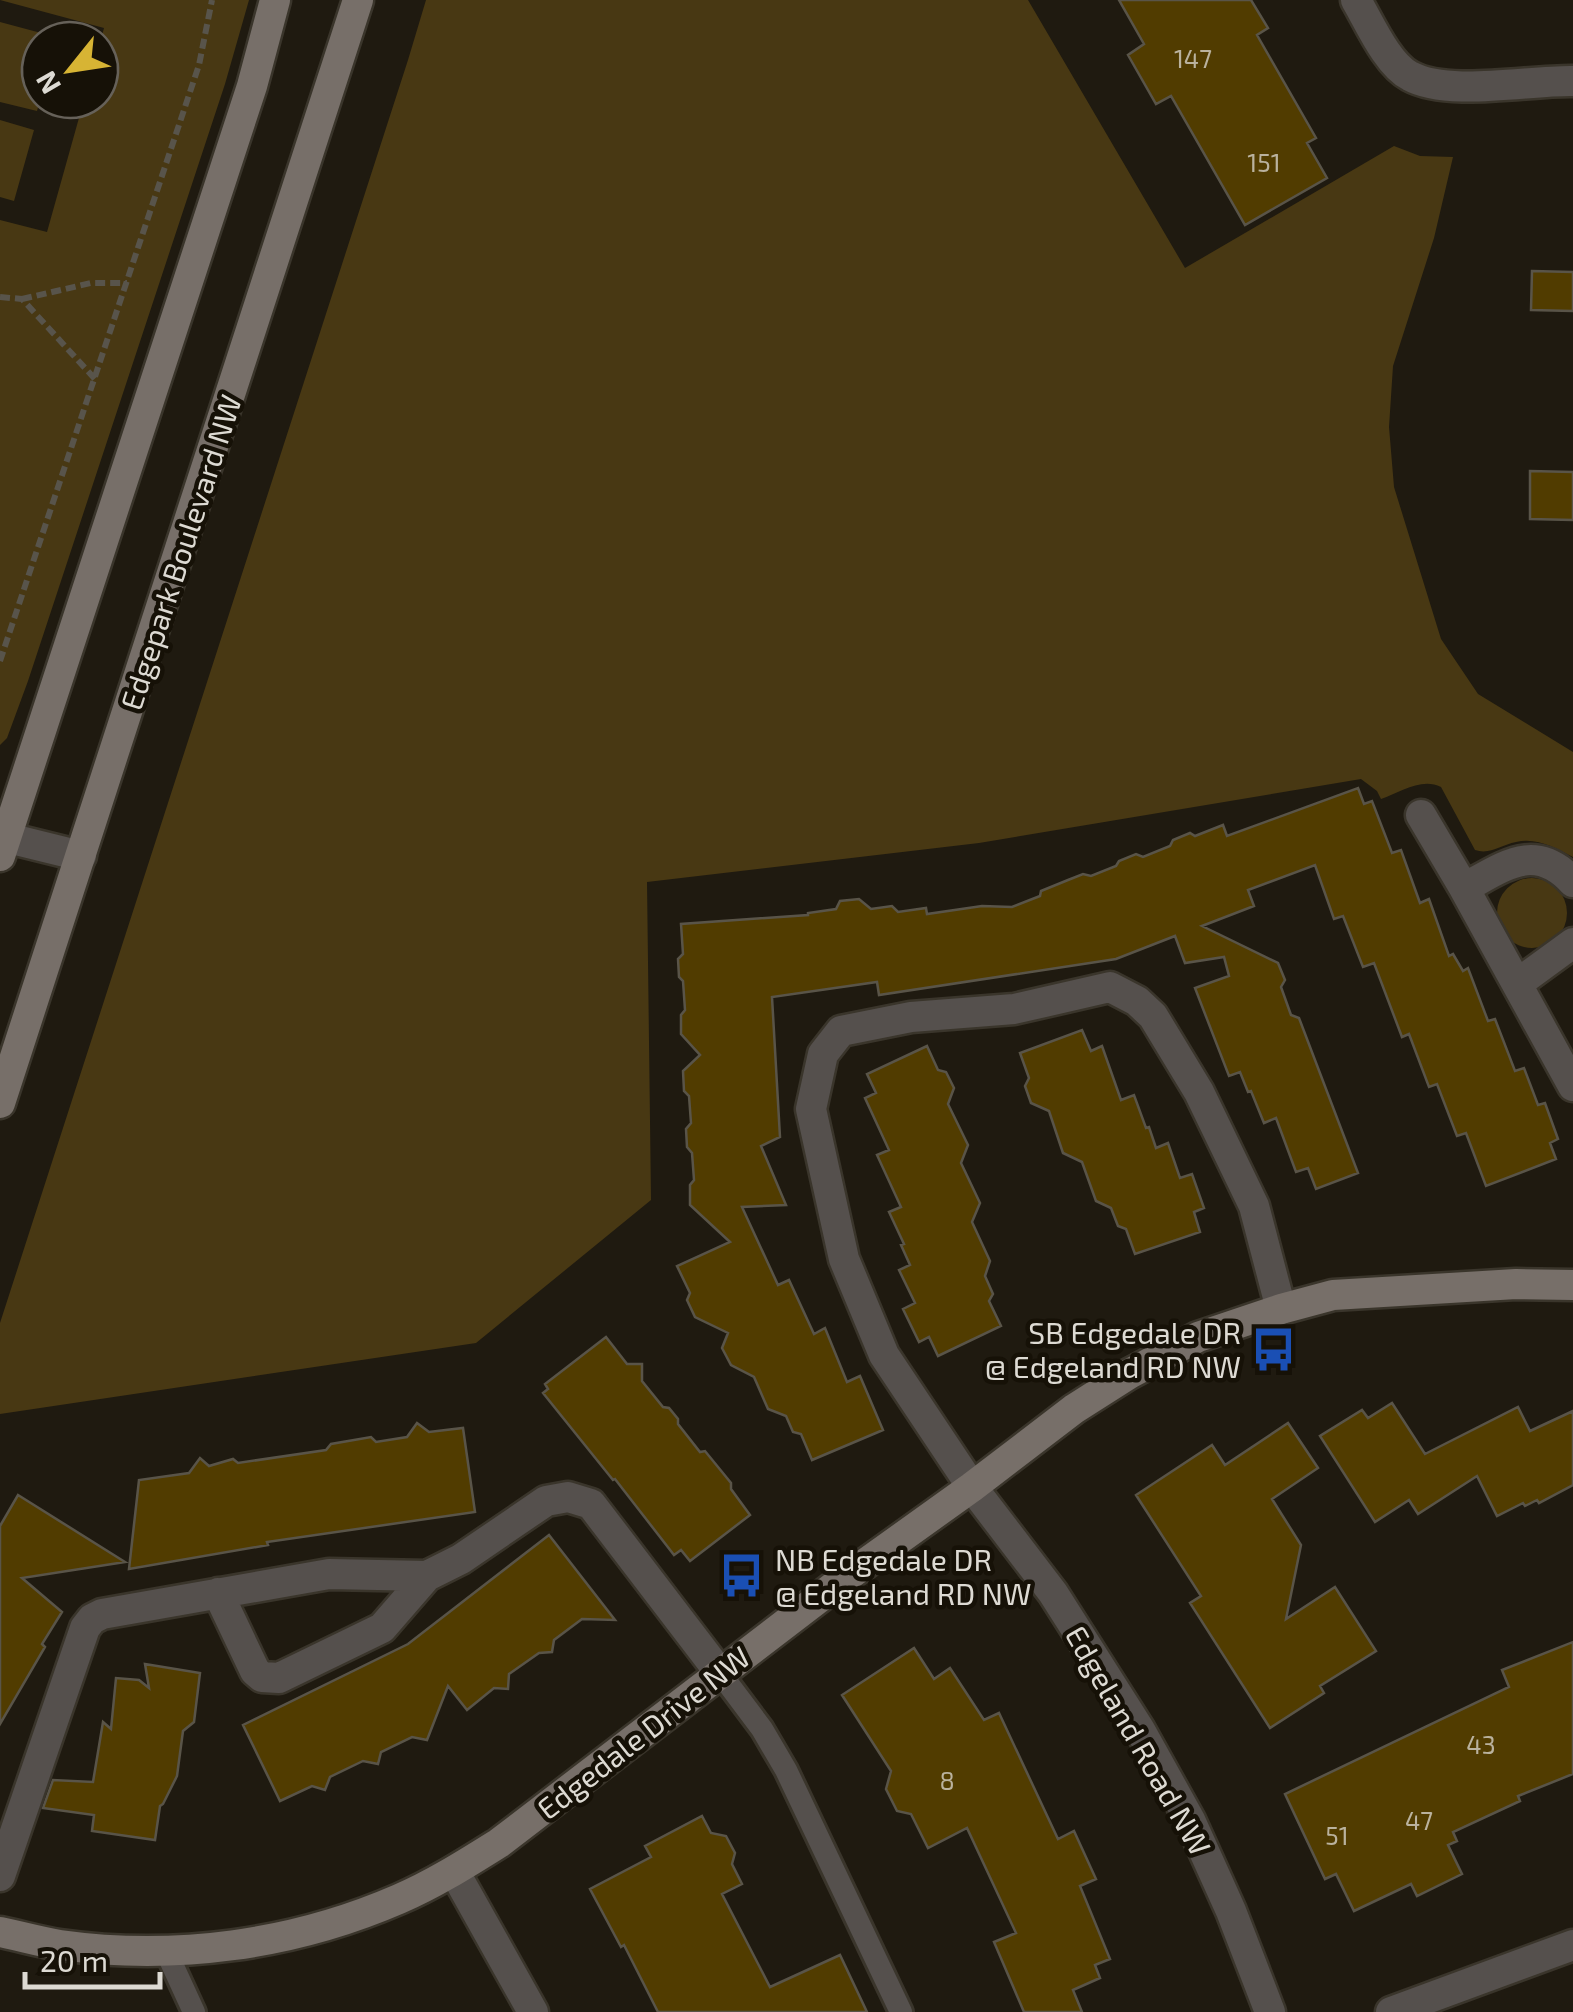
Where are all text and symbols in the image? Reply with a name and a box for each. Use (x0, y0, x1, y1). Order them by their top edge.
north arrow (20, 20, 120, 120)
house number: 147 (1174, 43, 1212, 73)
text: N (28, 66, 67, 100)
house number: 151 (1247, 147, 1281, 177)
street label: Edgepark Boulevard NW (112, 390, 248, 714)
place label: SB Edgedale DR @ Edgeland RD NW (985, 1314, 1241, 1384)
bus stop icon: SB Edgedale DR @ Edgeland RD NW (1250, 1325, 1298, 1373)
place label: NB Edgedale DR @ Edgeland RD NW (775, 1541, 1031, 1611)
bus stop icon: NB Edgedale DR @ Edgeland RD NW (718, 1552, 766, 1600)
street label: Edgeland Road NW (1059, 1619, 1219, 1861)
street label: Edgedale Drive NW (530, 1638, 756, 1826)
house number: 43 (1466, 1729, 1496, 1759)
house number: 8 (939, 1765, 955, 1795)
house number: 47 (1405, 1805, 1433, 1835)
house number: 51 (1325, 1820, 1349, 1850)
scale bar (25, 1927, 160, 1989)
text: 20 m (40, 1942, 108, 1978)

